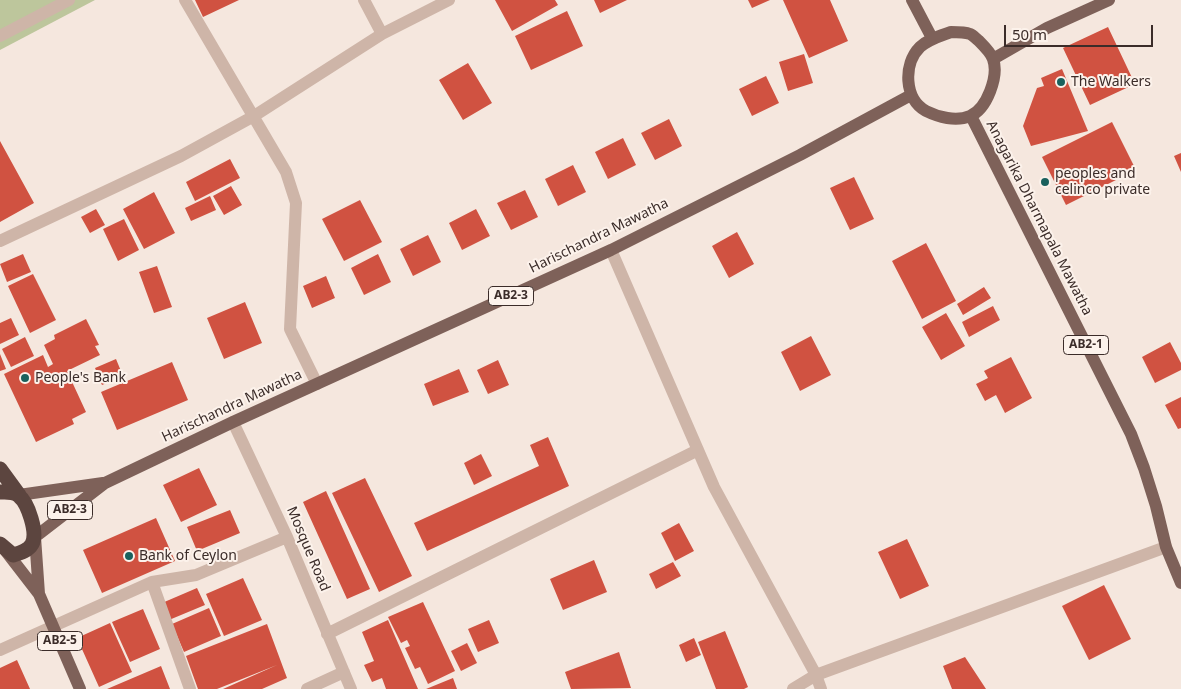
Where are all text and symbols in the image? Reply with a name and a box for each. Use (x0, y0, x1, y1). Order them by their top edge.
scale bar (1006, 15, 1155, 47)
text: 50 m (1012, 24, 1047, 44)
place label: The Walkers (1071, 74, 1151, 90)
marker: The Walkers (1055, 76, 1067, 88)
street label: Anagarika Dharmapala Mawatha (982, 118, 1096, 318)
place label: peoples and celinco private (1055, 166, 1150, 198)
marker: peoples and celinco private (1039, 176, 1051, 188)
street label: Harischandra Mawatha (527, 195, 671, 277)
road number: AB2-3 (488, 286, 534, 306)
road number: AB2-1 (1064, 336, 1108, 354)
street label: Harischandra Mawatha (159, 366, 305, 446)
place label: People's Bank (35, 370, 126, 386)
marker: People's Bank (19, 372, 31, 384)
road number: AB2-3 (48, 500, 92, 520)
street label: Mosque Road (283, 504, 333, 594)
place label: Bank of Ceylon (139, 548, 237, 564)
marker: Bank of Ceylon (123, 550, 135, 562)
road number: AB2-5 (38, 631, 82, 650)

